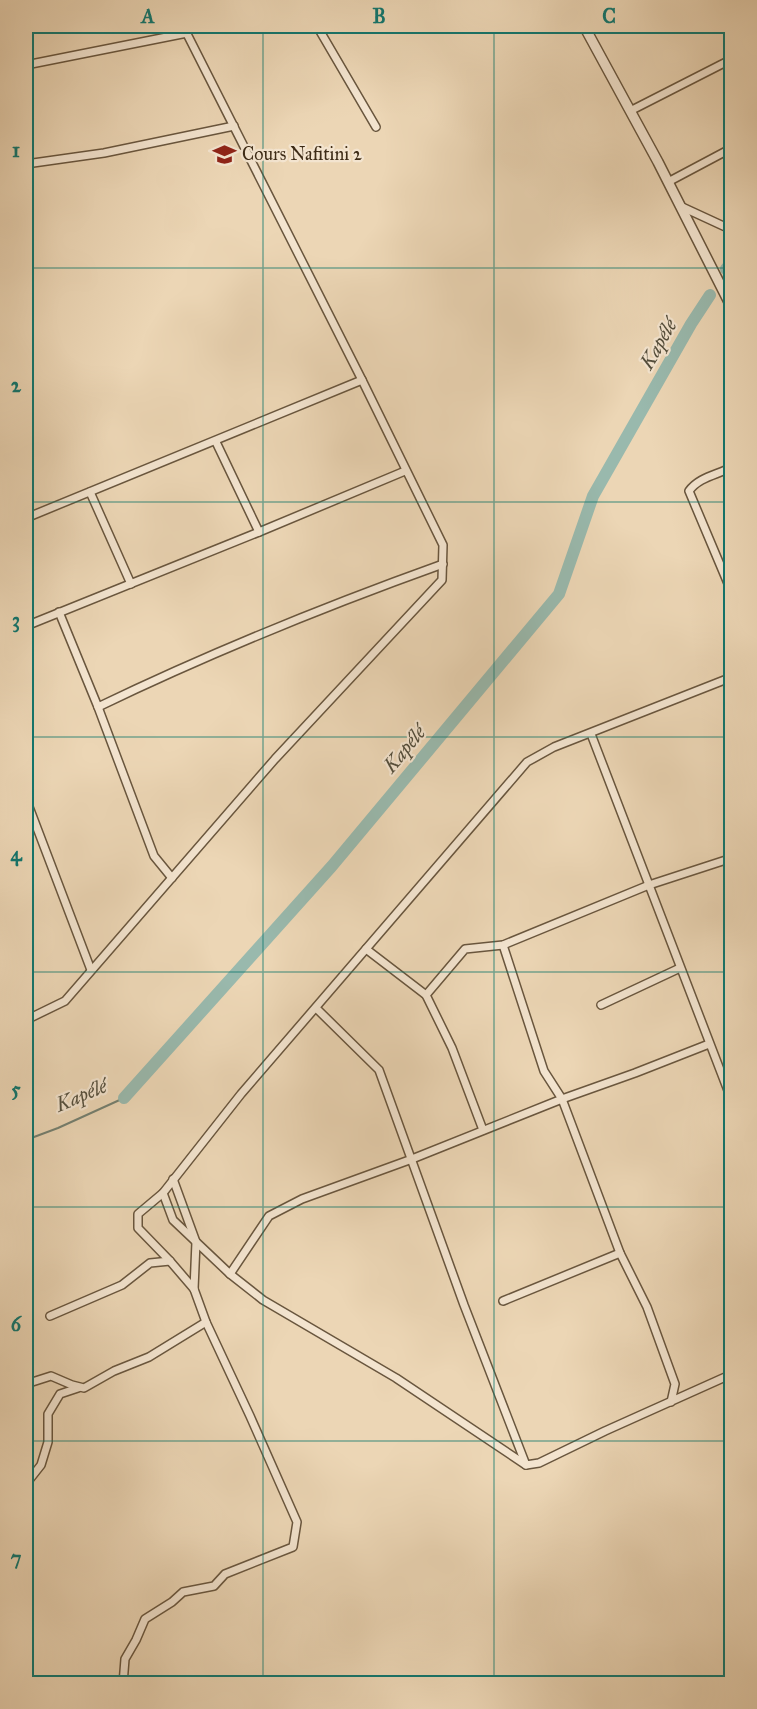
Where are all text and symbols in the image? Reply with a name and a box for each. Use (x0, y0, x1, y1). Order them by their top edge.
text: A (139, 4, 155, 28)
text: B (372, 4, 386, 28)
text: C (602, 4, 616, 28)
text: 1 (12, 138, 20, 162)
school or university icon: Cours Nafitini 2 (211, 141, 237, 167)
place label: Cours Nafitini 2 (242, 143, 362, 165)
water label: Kapélé (634, 312, 684, 375)
text: 2 (11, 373, 22, 397)
text: 3 (12, 608, 20, 633)
water label: Kapélé (377, 718, 433, 779)
text: 4 (10, 842, 22, 867)
water label: Kapélé (51, 1072, 114, 1118)
text: 5 (11, 1077, 21, 1101)
text: 6 (11, 1312, 23, 1336)
text: 7 (11, 1546, 22, 1570)

